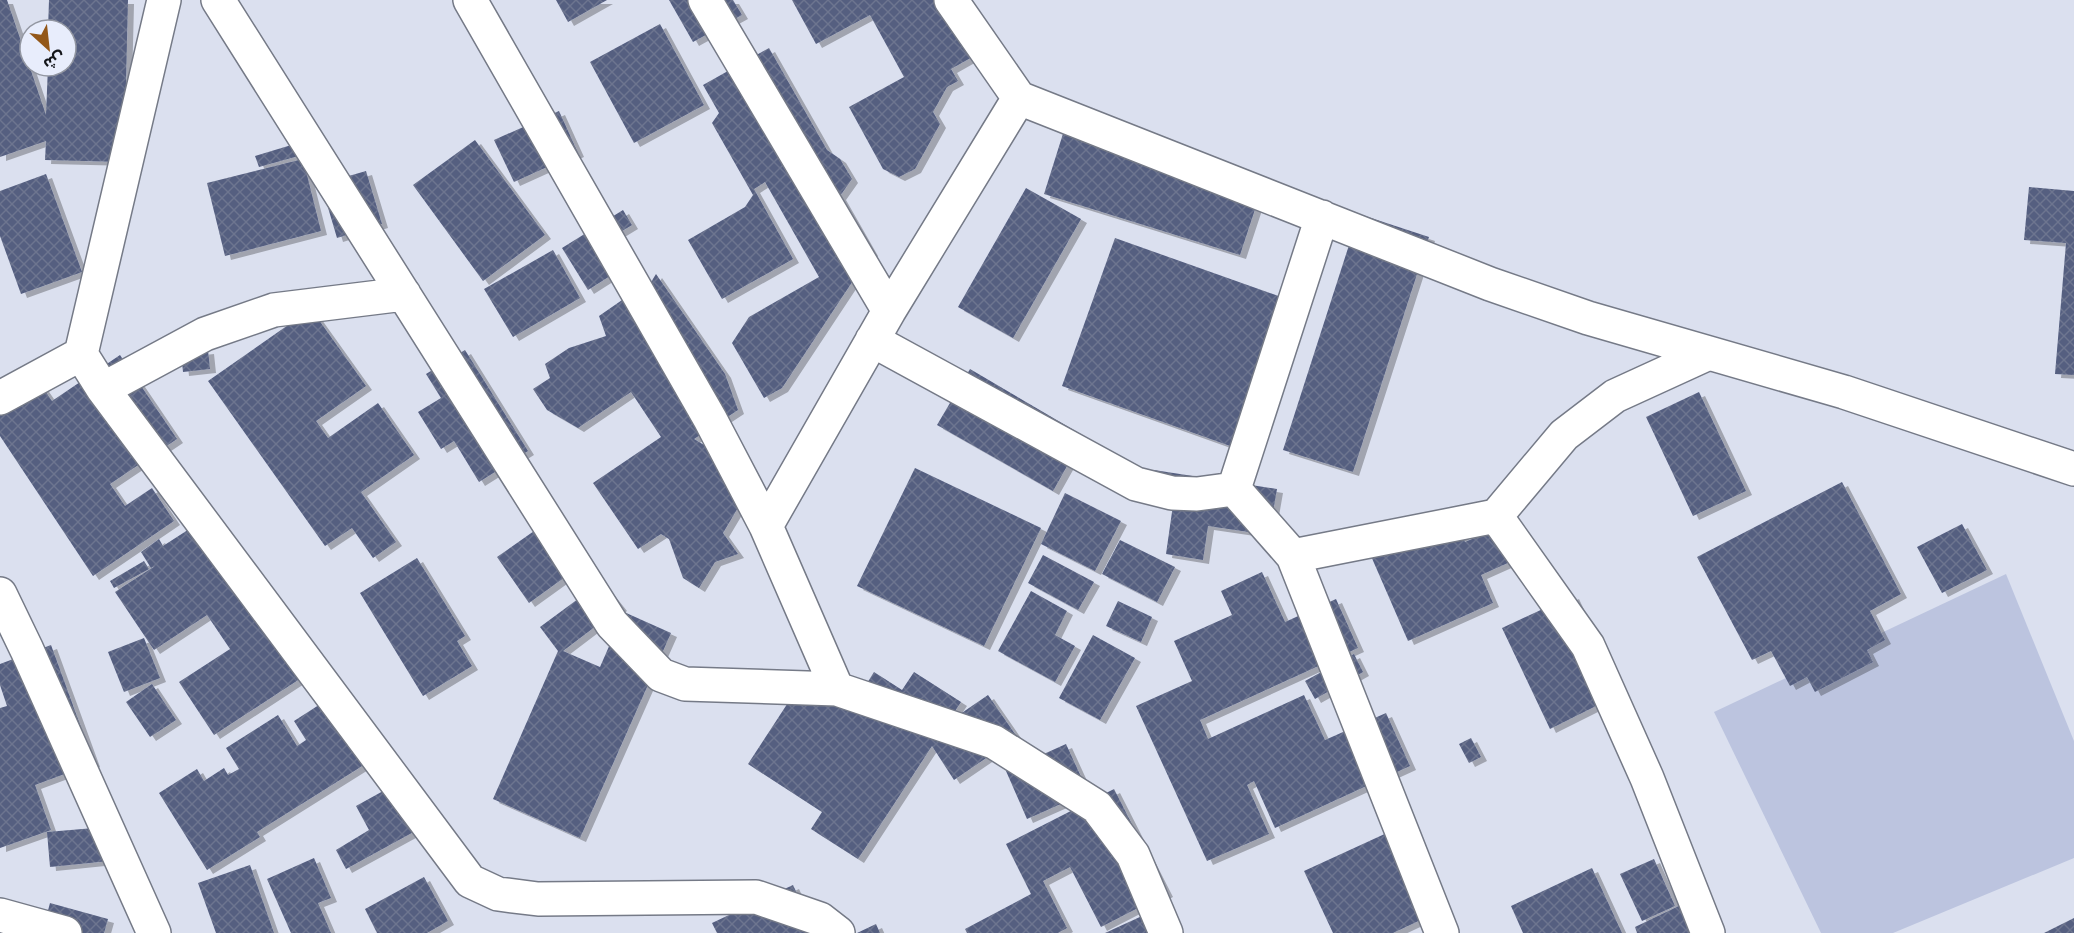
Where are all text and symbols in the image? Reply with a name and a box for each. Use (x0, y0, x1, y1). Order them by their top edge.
north arrow (18, 18, 78, 78)
text: ش (40, 46, 69, 75)

